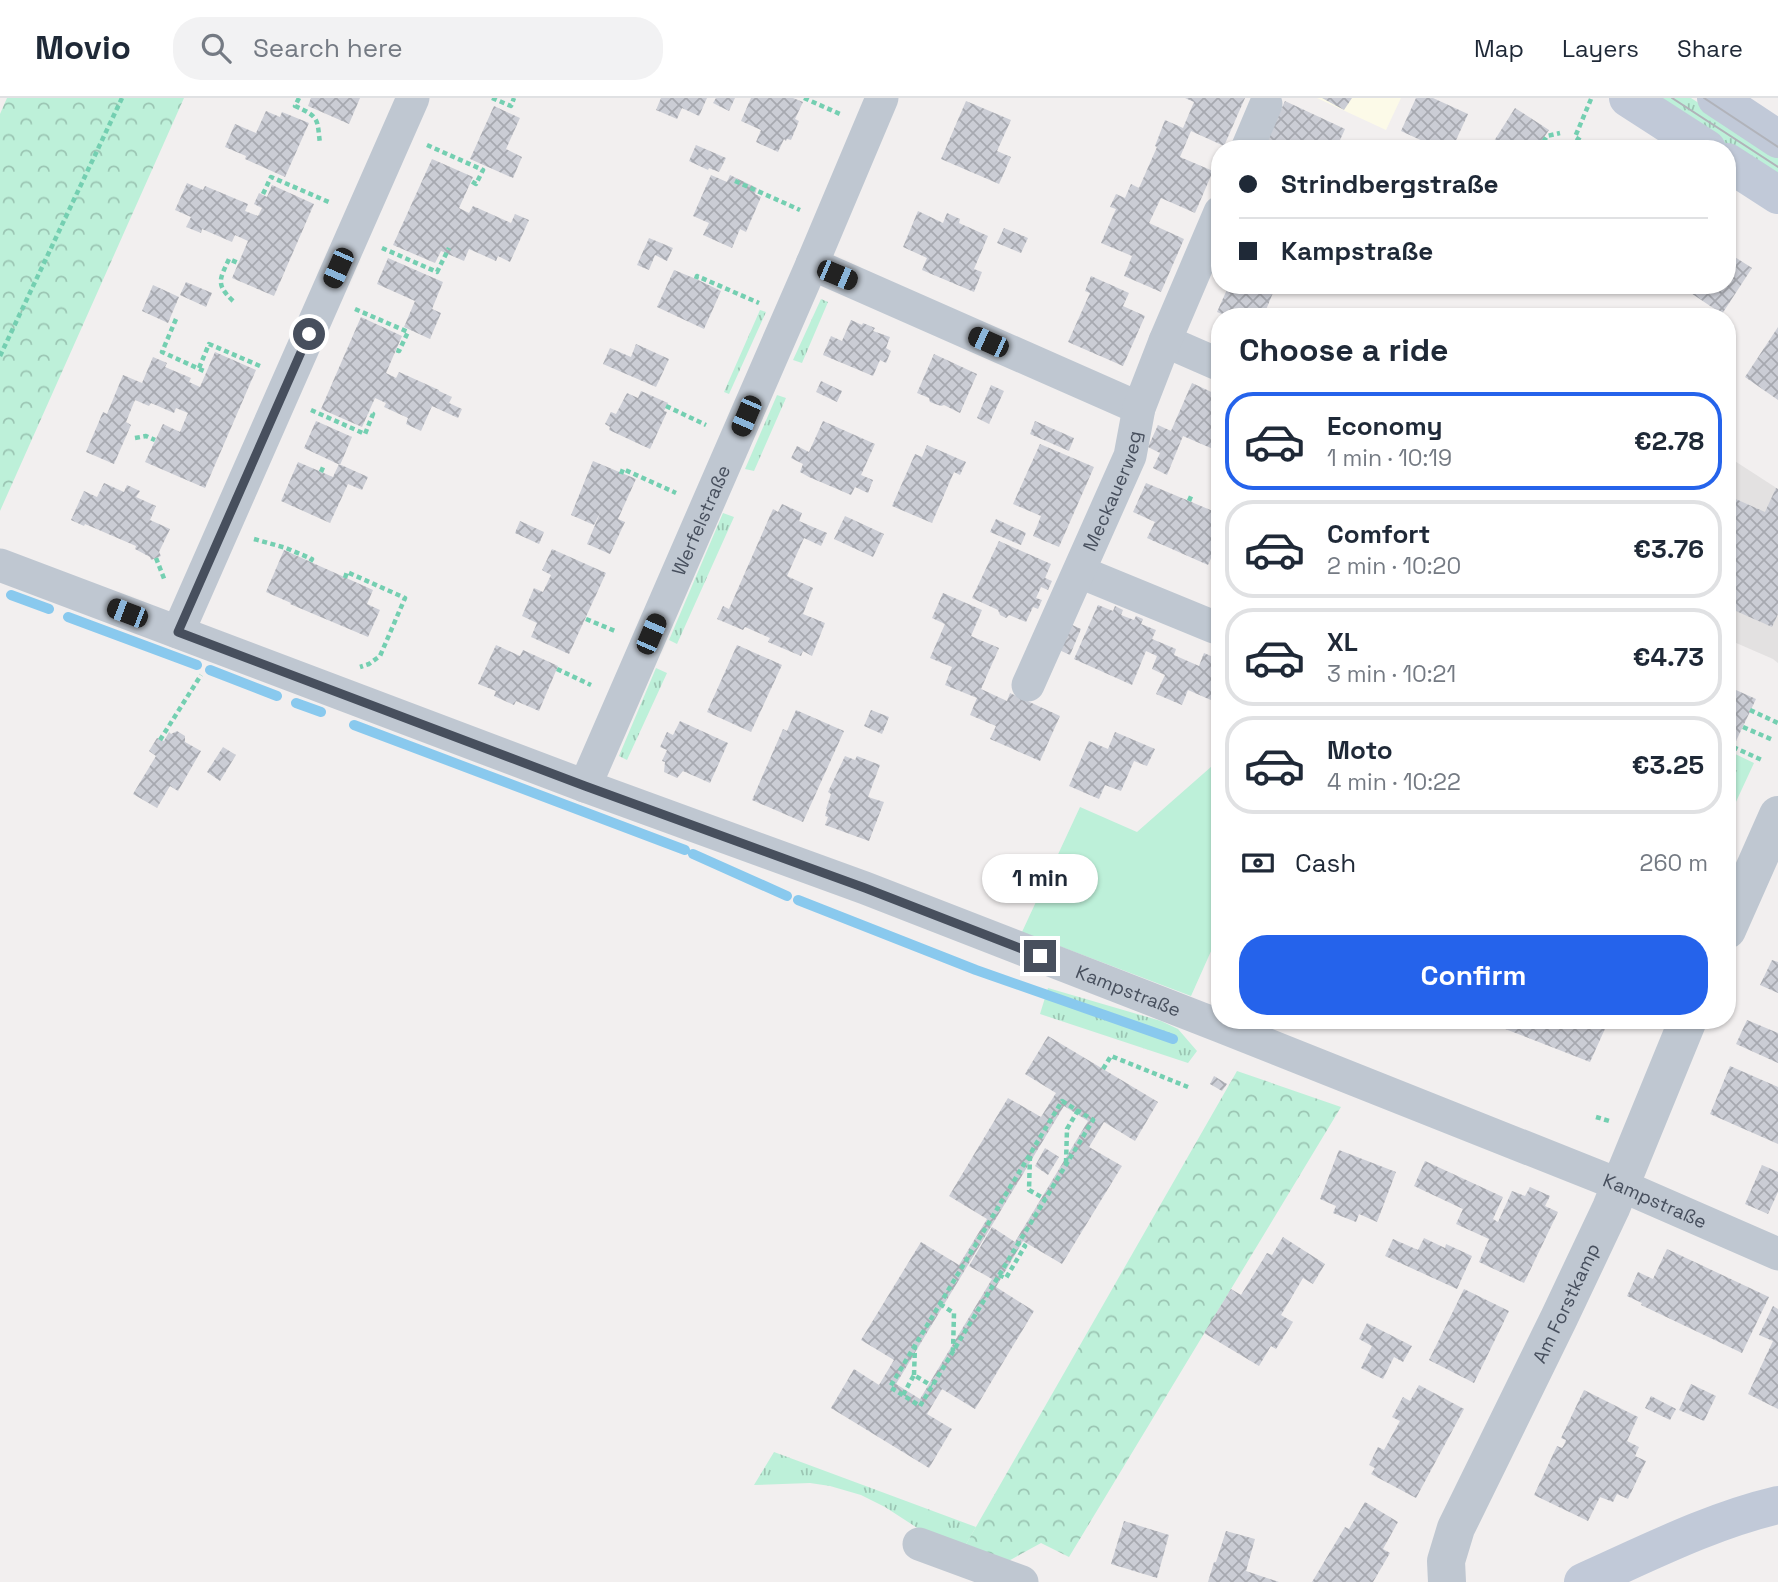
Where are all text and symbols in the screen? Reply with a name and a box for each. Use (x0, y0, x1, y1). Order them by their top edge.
search box (173, 17, 663, 80)
text: Movio (35, 27, 131, 69)
icon: search (197, 29, 235, 67)
text: Search here (253, 31, 403, 65)
text: Map (1474, 33, 1524, 64)
text: Layers (1562, 33, 1639, 64)
text: Share (1677, 33, 1743, 64)
text: Strindbergstraße (1281, 167, 1499, 201)
text: Kampstraße (1281, 234, 1433, 268)
car (320, 245, 357, 291)
car (814, 257, 861, 293)
route start (293, 318, 325, 350)
car (965, 324, 1012, 360)
text: Choose a ride (1239, 330, 1449, 370)
car (729, 393, 764, 439)
text: Economy (1327, 409, 1443, 443)
icon: car (1243, 410, 1306, 473)
text: €2.78 (1634, 424, 1704, 458)
street label: Meckauerweg (1077, 429, 1147, 555)
text: 1 min · 10:19 (1327, 443, 1452, 473)
street label: Werfelstraße (666, 461, 736, 579)
text: Comfort (1327, 517, 1430, 551)
icon: car (1243, 518, 1306, 581)
text: €3.76 (1633, 532, 1704, 566)
text: 2 min · 10:20 (1327, 551, 1461, 581)
car (104, 596, 151, 630)
car (634, 611, 669, 657)
text: XL (1327, 625, 1358, 659)
icon: car (1243, 626, 1306, 689)
text: €4.73 (1633, 640, 1704, 674)
text: 3 min · 10:21 (1327, 659, 1456, 689)
text: Moto (1327, 733, 1393, 767)
icon: car (1243, 734, 1306, 797)
text: €3.25 (1632, 748, 1704, 782)
text: 4 min · 10:22 (1327, 767, 1461, 797)
icon: cash (1239, 844, 1277, 882)
text: Cash (1295, 846, 1356, 880)
text: 260 m (1640, 848, 1708, 878)
callout: 1 min (982, 854, 1098, 904)
text: 1 min (1012, 863, 1068, 893)
button: Confirm (1239, 935, 1708, 1015)
route end (1024, 940, 1056, 972)
street label: Kampstraße (1072, 959, 1185, 1022)
street label: Kampstraße (1600, 1167, 1711, 1234)
street label: Am Forstkamp (1526, 1239, 1605, 1367)

